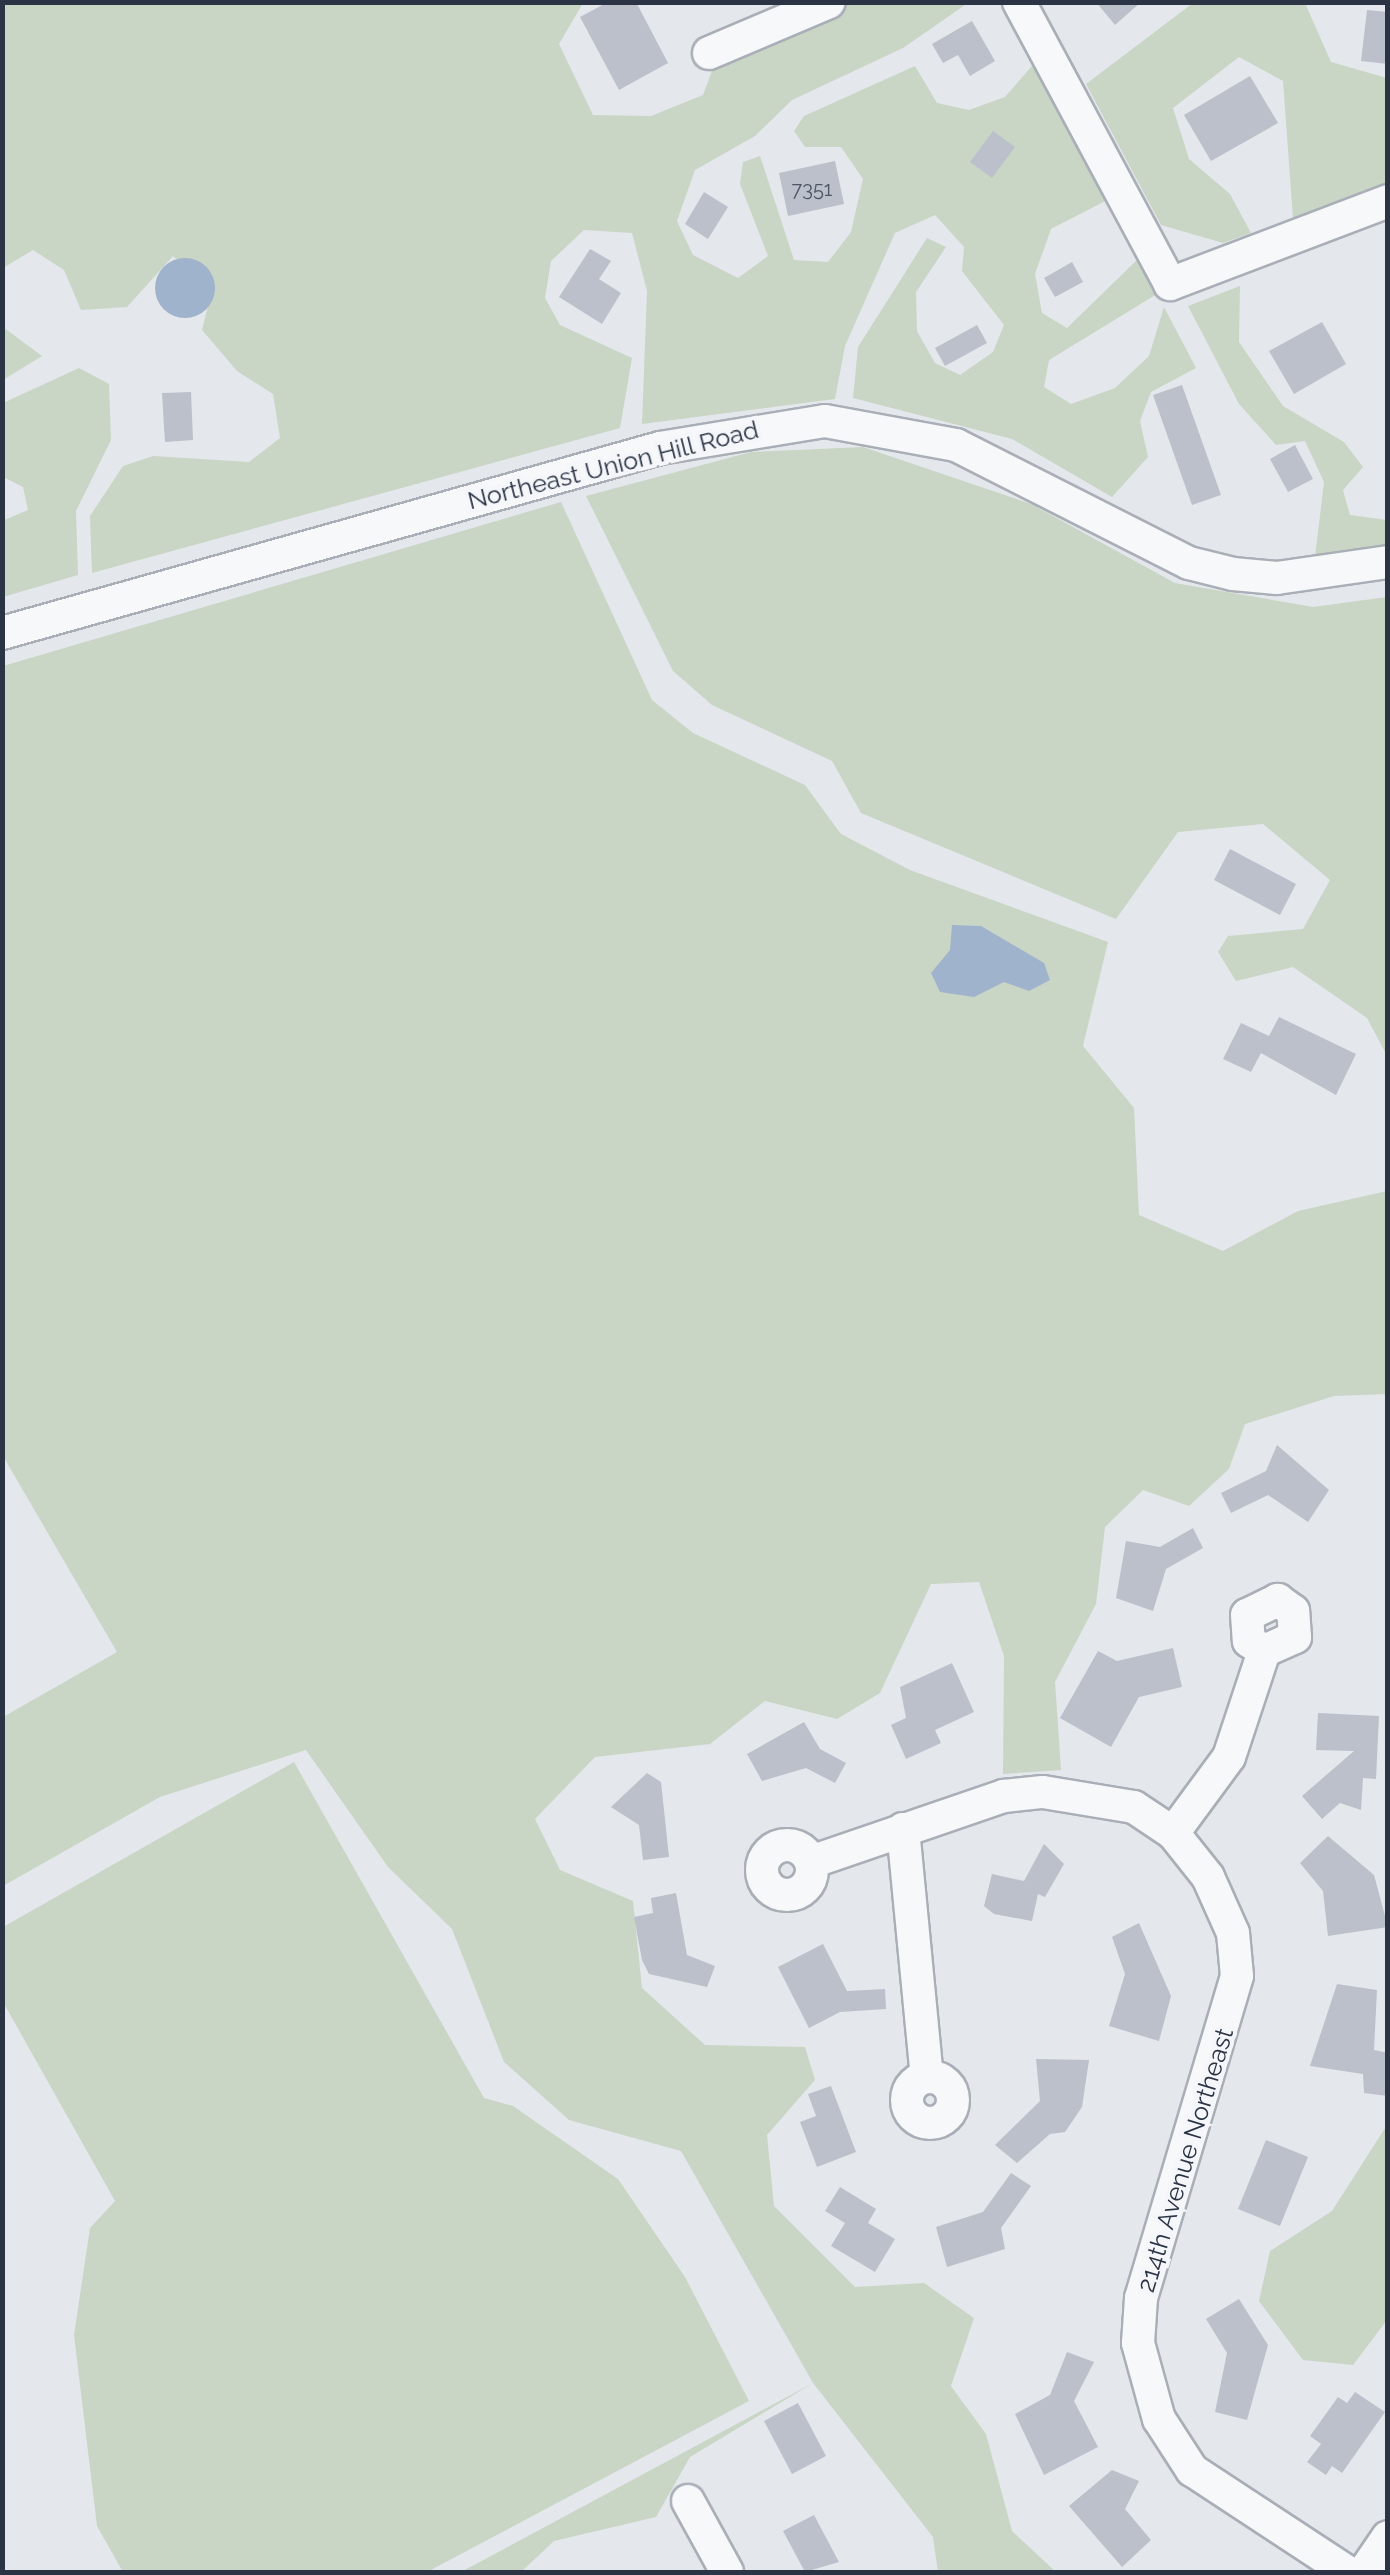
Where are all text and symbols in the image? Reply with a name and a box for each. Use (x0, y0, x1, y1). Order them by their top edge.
house number: 7351 (792, 177, 832, 201)
street label: Northeast Union Hill Road (464, 414, 762, 516)
street label: 214th Avenue Northeast (1130, 2024, 1240, 2296)

